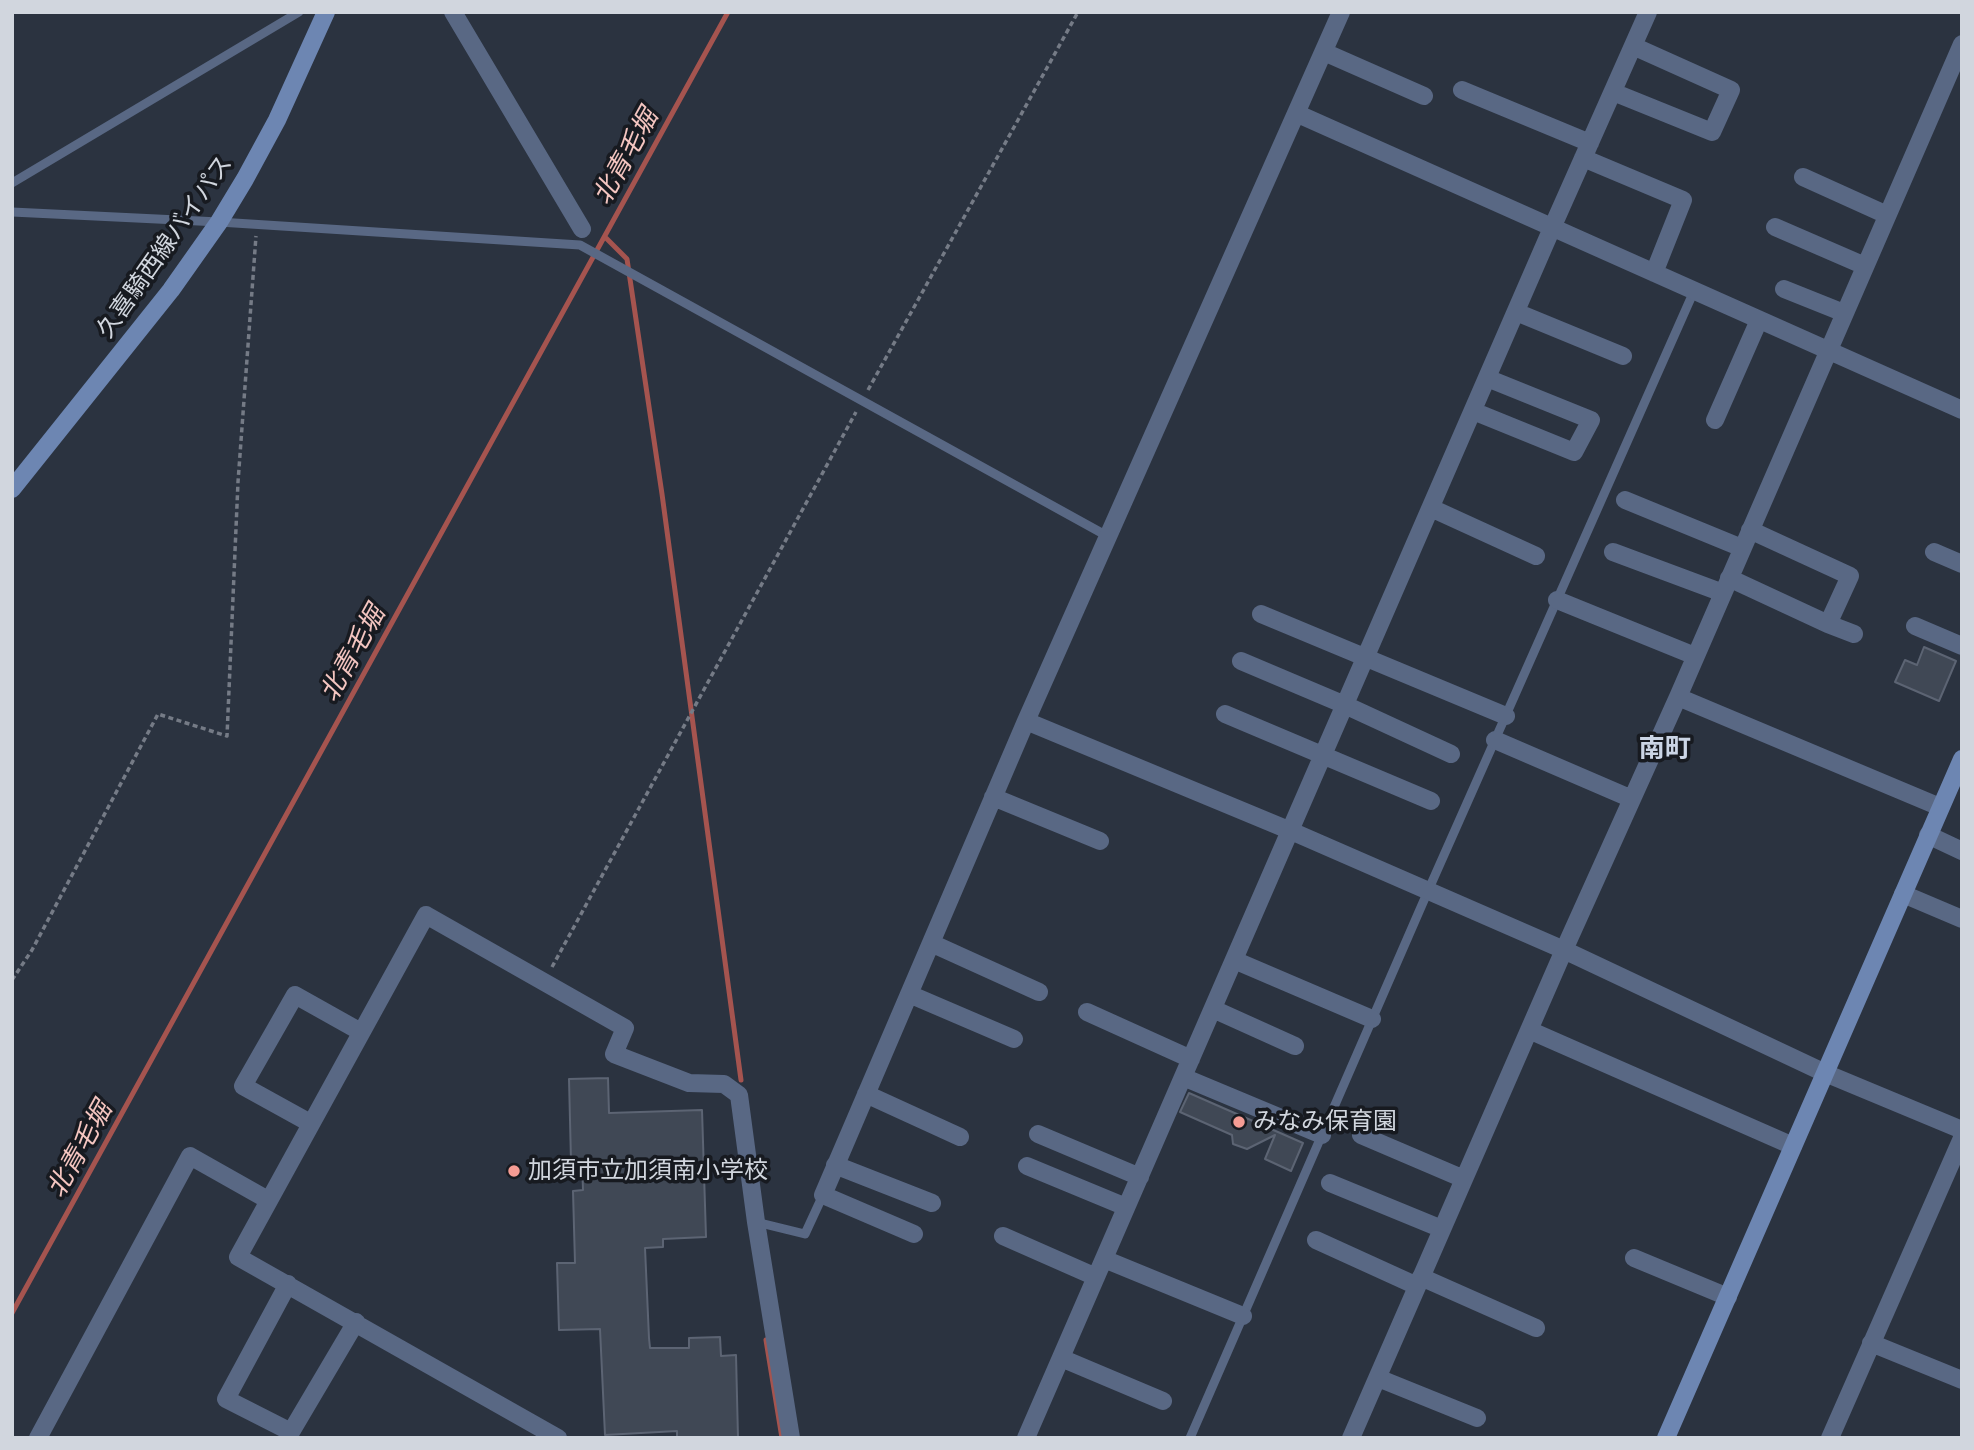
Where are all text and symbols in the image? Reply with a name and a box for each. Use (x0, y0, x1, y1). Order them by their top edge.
water label: 北青毛堀 (587, 104, 665, 210)
street label: 久喜騎西線バイパス (91, 150, 239, 344)
water label: 北青毛堀 (314, 601, 392, 707)
district label: 南町 (1639, 733, 1691, 765)
water label: 北青毛堀 (41, 1097, 119, 1203)
place label: みなみ保育園 (1253, 1108, 1397, 1136)
marker: みなみ保育園 (1231, 1114, 1247, 1130)
place label: 加須市立加須南小学校 (528, 1157, 768, 1185)
marker: 加須市立加須南小学校 (506, 1163, 522, 1179)

